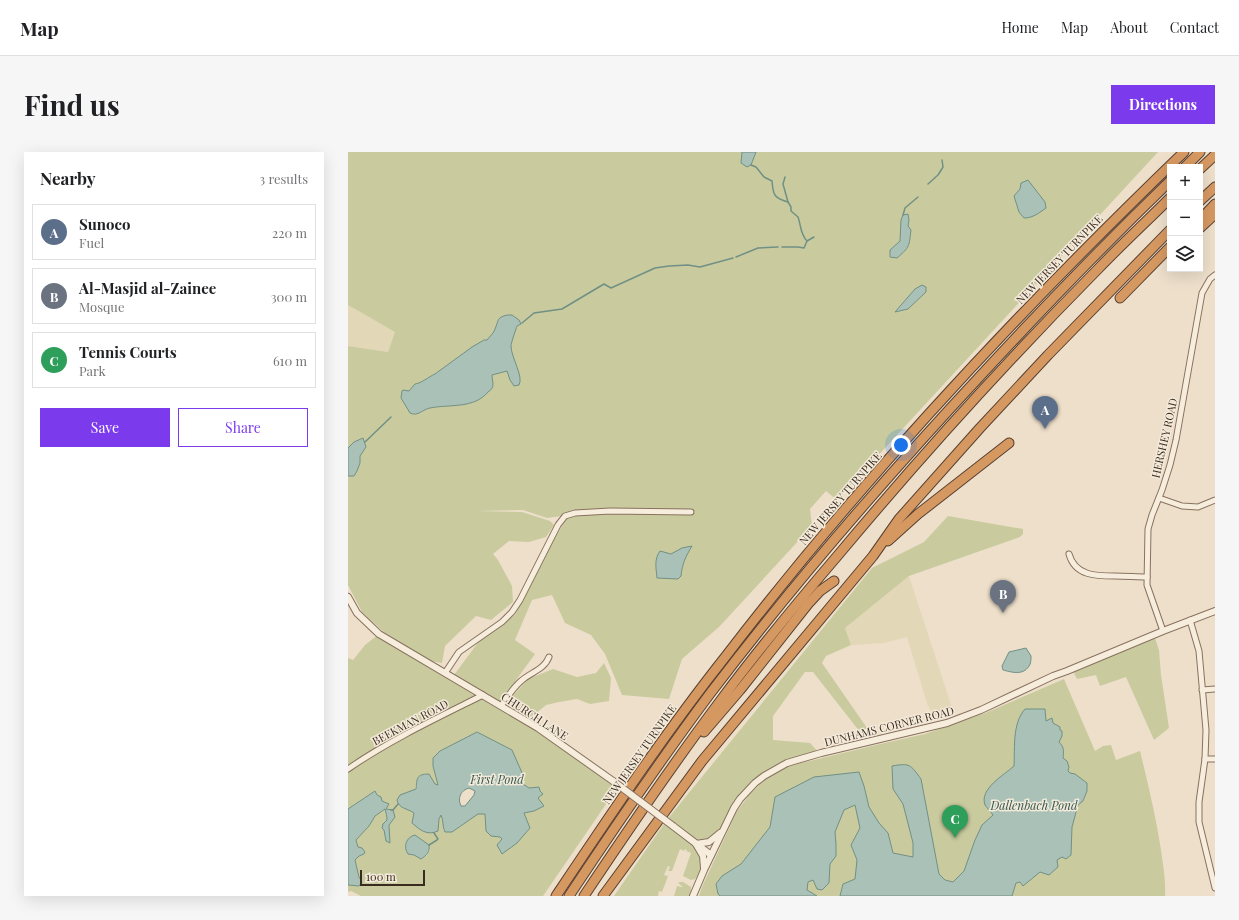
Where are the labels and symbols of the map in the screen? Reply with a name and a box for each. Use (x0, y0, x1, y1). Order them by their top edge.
street label: NEW JERSEY TURNPIKE (1012, 211, 1106, 307)
pin: A (1032, 396, 1058, 429)
street label: HERSHEY ROAD (1147, 396, 1181, 480)
your location (891, 435, 911, 455)
street label: NEW JERSEY TURNPIKE (795, 448, 885, 548)
pin: B (990, 580, 1016, 613)
street label: CHURCH LANE (499, 689, 572, 743)
street label: BEEKMAN ROAD (369, 696, 451, 748)
street label: NEW JERSEY TURNPIKE (599, 701, 679, 807)
street label: DUNHAMS CORNER ROAD (823, 703, 955, 749)
water label: First Pond (469, 771, 524, 787)
water label: Dallenbach Pond (990, 797, 1078, 813)
pin: C (942, 805, 968, 838)
scale bar (360, 868, 425, 887)

